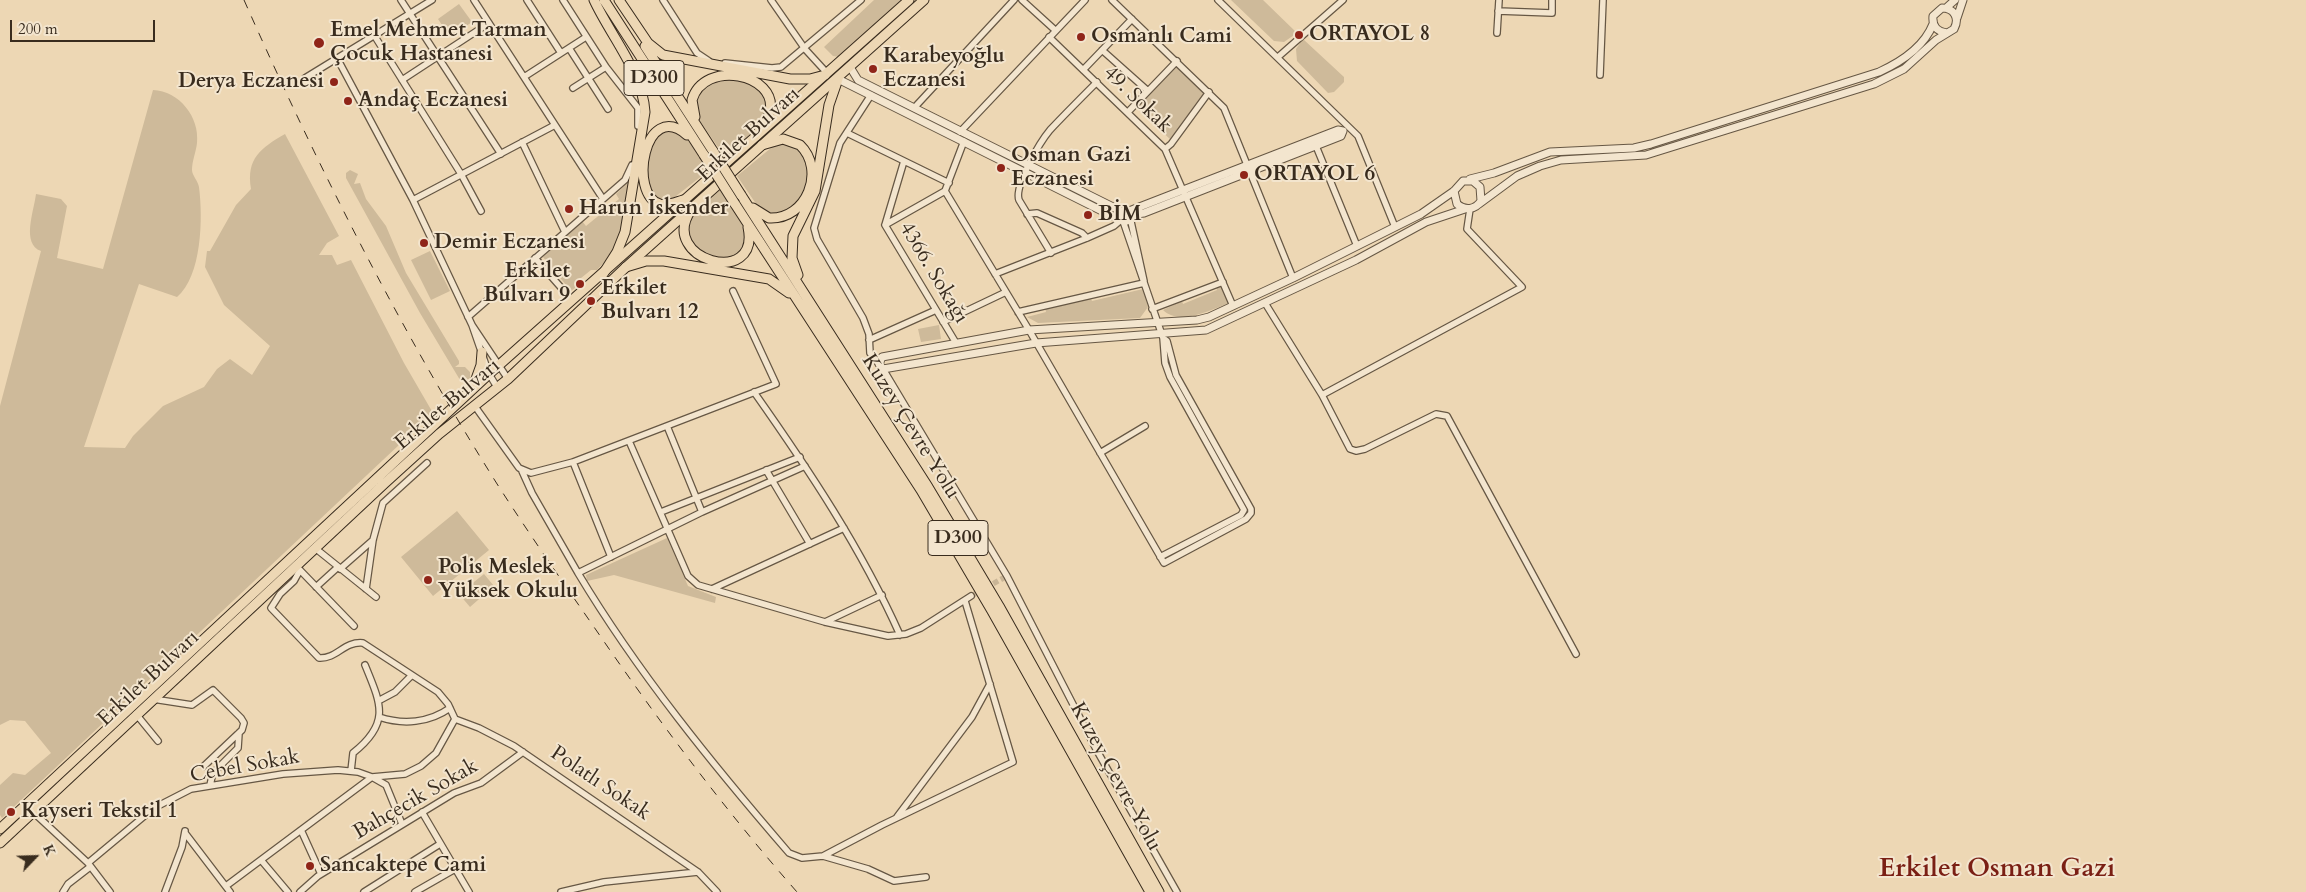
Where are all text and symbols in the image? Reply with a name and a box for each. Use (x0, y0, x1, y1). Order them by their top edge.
scale bar (12, 10, 158, 42)
place label: Emel Mehmet Tarman Çocuk Hastanesi (330, 18, 547, 68)
text: 200 m (18, 19, 58, 39)
place label: ORTAYOL 8 (1309, 22, 1430, 48)
place label: Osmanlı Cami (1091, 24, 1232, 50)
marker: ORTAYOL 8 (1293, 29, 1305, 41)
marker: Osmanlı Cami (1075, 31, 1087, 43)
marker: Emel Mehmet Tarman Çocuk Hastanesi (312, 36, 326, 50)
place label: Karabeyoğlu Eczanesi (883, 44, 1005, 94)
road number: D300 (624, 60, 684, 96)
street label: 49. Sokak (1097, 61, 1177, 139)
marker: Karabeyoğlu Eczanesi (867, 63, 879, 75)
place label: Derya Eczanesi (178, 69, 324, 95)
marker: Derya Eczanesi (328, 76, 340, 88)
street label: Erkilet Bulvarı (693, 82, 805, 188)
place label: Andaç Eczanesi (358, 88, 508, 114)
marker: Andaç Eczanesi (342, 95, 354, 107)
place label: Osman Gazi Eczanesi (1011, 143, 1131, 193)
marker: Osman Gazi Eczanesi (995, 162, 1007, 174)
place label: ORTAYOL 6 (1254, 162, 1375, 188)
marker: ORTAYOL 6 (1238, 169, 1250, 181)
place label: Harun İskender (579, 196, 728, 222)
place label: BİM (1098, 202, 1142, 228)
marker: Harun İskender (563, 203, 575, 215)
marker: BİM (1082, 209, 1094, 221)
street label: 4366. Sokağı (893, 218, 973, 328)
place label: Demir Eczanesi (434, 230, 585, 256)
marker: Demir Eczanesi (418, 237, 430, 249)
place label: Erkilet Bulvarı 9 (483, 259, 570, 309)
place label: Erkilet Bulvarı 12 (601, 276, 698, 326)
marker: Erkilet Bulvarı 9 (574, 278, 586, 290)
marker: Erkilet Bulvarı 12 (585, 295, 597, 307)
street label: Kuzey Çevre Yolu (855, 350, 965, 504)
street label: Erkilet Bulvarı (390, 354, 506, 456)
road number: D300 (928, 520, 988, 556)
place label: Polis Meslek Yüksek Okulu (438, 555, 578, 605)
marker: Polis Meslek Yüksek Okulu (422, 574, 434, 586)
street label: Erkilet Bulvarı (93, 626, 205, 732)
street label: Kuzey Çevre Yolu (1064, 698, 1166, 856)
street label: Polatlı Sokak (545, 741, 655, 827)
street label: Cebel Sokak (188, 745, 302, 789)
street label: Bahçecik Sokak (349, 754, 483, 846)
place label: Kayseri Tekstil 1 (21, 799, 178, 825)
marker: Kayseri Tekstil 1 (5, 806, 17, 818)
north arrow (10, 832, 60, 882)
text: K (38, 842, 60, 860)
place label: Sancaktepe Cami (320, 853, 486, 879)
district label: Erkilet Osman Gazi (1879, 854, 2115, 886)
marker: Sancaktepe Cami (304, 860, 316, 872)

